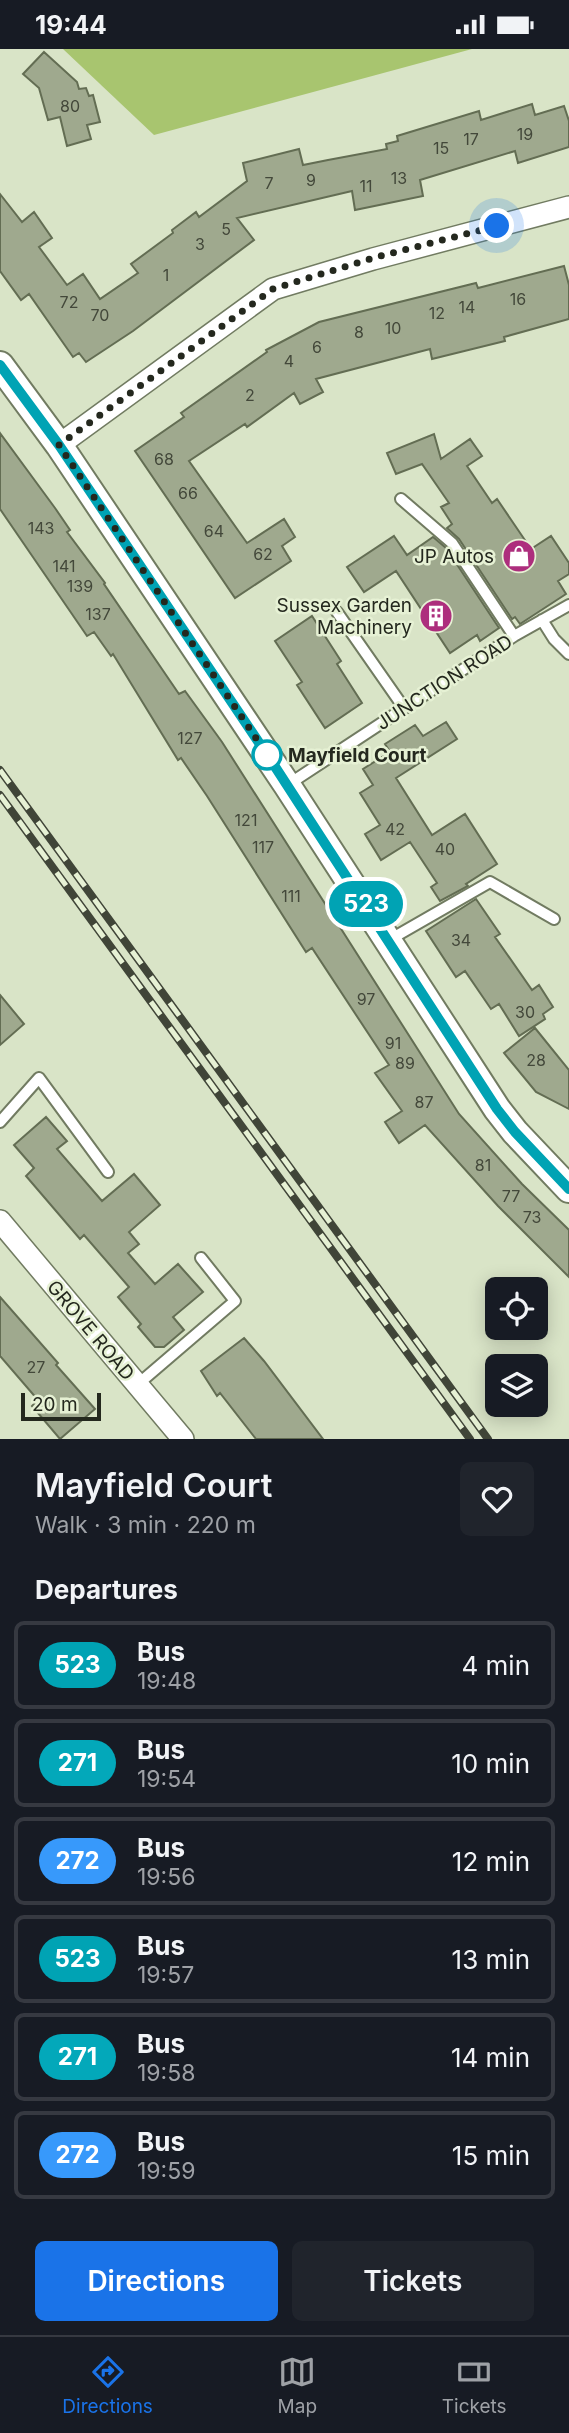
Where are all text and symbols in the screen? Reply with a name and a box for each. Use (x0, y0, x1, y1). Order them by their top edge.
text: 19:44 (35, 9, 107, 40)
house number: 80 (60, 96, 80, 116)
house number: 19 (517, 124, 533, 144)
house number: 17 (463, 129, 479, 149)
house number: 15 (433, 138, 449, 158)
house number: 13 (391, 168, 407, 188)
house number: 9 (306, 170, 316, 190)
house number: 7 (264, 173, 274, 193)
house number: 11 (359, 176, 373, 196)
your location (479, 208, 514, 243)
house number: 5 (221, 219, 231, 239)
house number: 3 (195, 234, 205, 254)
house number: 1 (163, 265, 169, 285)
house number: 16 (510, 289, 526, 309)
house number: 72 (60, 292, 78, 312)
house number: 14 (459, 297, 475, 317)
house number: 12 (429, 303, 445, 323)
house number: 70 (91, 305, 109, 325)
house number: 10 (385, 318, 401, 338)
house number: 8 (354, 322, 364, 342)
house number: 6 (312, 337, 322, 357)
house number: 4 (284, 351, 294, 371)
house number: 2 (245, 385, 255, 405)
house number: 68 (154, 449, 174, 469)
house number: 66 (178, 483, 198, 503)
house number: 143 (28, 518, 54, 538)
house number: 64 (204, 521, 224, 541)
shop icon: JP Autos (500, 537, 538, 575)
house number: 62 (253, 544, 273, 564)
place label: JP Autos (414, 545, 494, 568)
house number: 141 (52, 556, 76, 576)
house number: 139 (67, 576, 93, 596)
place label: Sussex Garden Machinery (277, 594, 412, 639)
building icon: Sussex Garden Machinery (417, 597, 455, 635)
house number: 137 (85, 604, 111, 624)
street label: JUNCTION ROAD (372, 630, 517, 735)
house number: 127 (177, 728, 203, 748)
marker: Mayfield Court (252, 740, 282, 770)
place label: Mayfield Court (288, 744, 427, 767)
house number: 121 (235, 810, 257, 830)
house number: 42 (385, 819, 405, 839)
house number: 117 (252, 837, 274, 857)
house number: 40 (435, 839, 455, 859)
line badge: 523 (326, 881, 406, 927)
house number: 111 (281, 886, 301, 906)
text: 523 (343, 889, 389, 918)
house number: 34 (451, 930, 471, 950)
house number: 97 (357, 989, 375, 1009)
house number: 30 (515, 1002, 535, 1022)
house number: 91 (385, 1033, 401, 1053)
house number: 28 (526, 1050, 546, 1070)
house number: 89 (395, 1053, 415, 1073)
house number: 87 (415, 1092, 433, 1112)
house number: 81 (475, 1155, 491, 1175)
house number: 77 (502, 1186, 520, 1206)
house number: 73 (523, 1207, 541, 1227)
street label: GROVE ROAD (42, 1276, 139, 1385)
map controls (485, 1277, 548, 1417)
button: locate (485, 1277, 548, 1340)
button: layers (485, 1354, 548, 1417)
house number: 27 (27, 1357, 45, 1377)
scale bar (21, 1390, 102, 1422)
text: 20 m (32, 1393, 78, 1416)
button: heart (460, 1462, 534, 1536)
text: Mayfield Court (35, 1465, 272, 1505)
text: Walk · 3 min · 220 m (35, 1511, 256, 1539)
text: Departures (35, 1574, 178, 1605)
text: Bus (137, 1636, 185, 1667)
text: 523 (55, 1650, 100, 1679)
text: 4 min (461, 1650, 530, 1681)
text: 19:48 (137, 1667, 196, 1695)
text: Bus (137, 1734, 185, 1765)
text: 271 (58, 1748, 97, 1777)
text: 10 min (451, 1748, 530, 1779)
text: 19:54 (137, 1765, 196, 1793)
text: Bus (137, 1832, 185, 1863)
text: 272 (55, 1846, 100, 1875)
text: 12 min (452, 1846, 530, 1877)
text: 19:56 (137, 1863, 196, 1891)
text: Bus (137, 1930, 185, 1961)
text: 523 (55, 1944, 100, 1973)
text: 13 min (452, 1944, 530, 1975)
text: 19:57 (137, 1961, 194, 1989)
text: Bus (137, 2028, 185, 2059)
text: 271 (58, 2042, 97, 2071)
text: 14 min (451, 2042, 530, 2073)
text: 19:58 (137, 2059, 195, 2087)
text: Bus (137, 2126, 185, 2157)
text: 272 (55, 2140, 100, 2169)
text: 15 min (452, 2140, 530, 2171)
text: 19:59 (137, 2157, 196, 2185)
button: Directions (35, 2241, 278, 2321)
button: Tickets (292, 2241, 534, 2321)
tab: Directions (62, 2353, 153, 2418)
tab: Map (278, 2353, 317, 2418)
tab: Tickets (442, 2353, 507, 2418)

